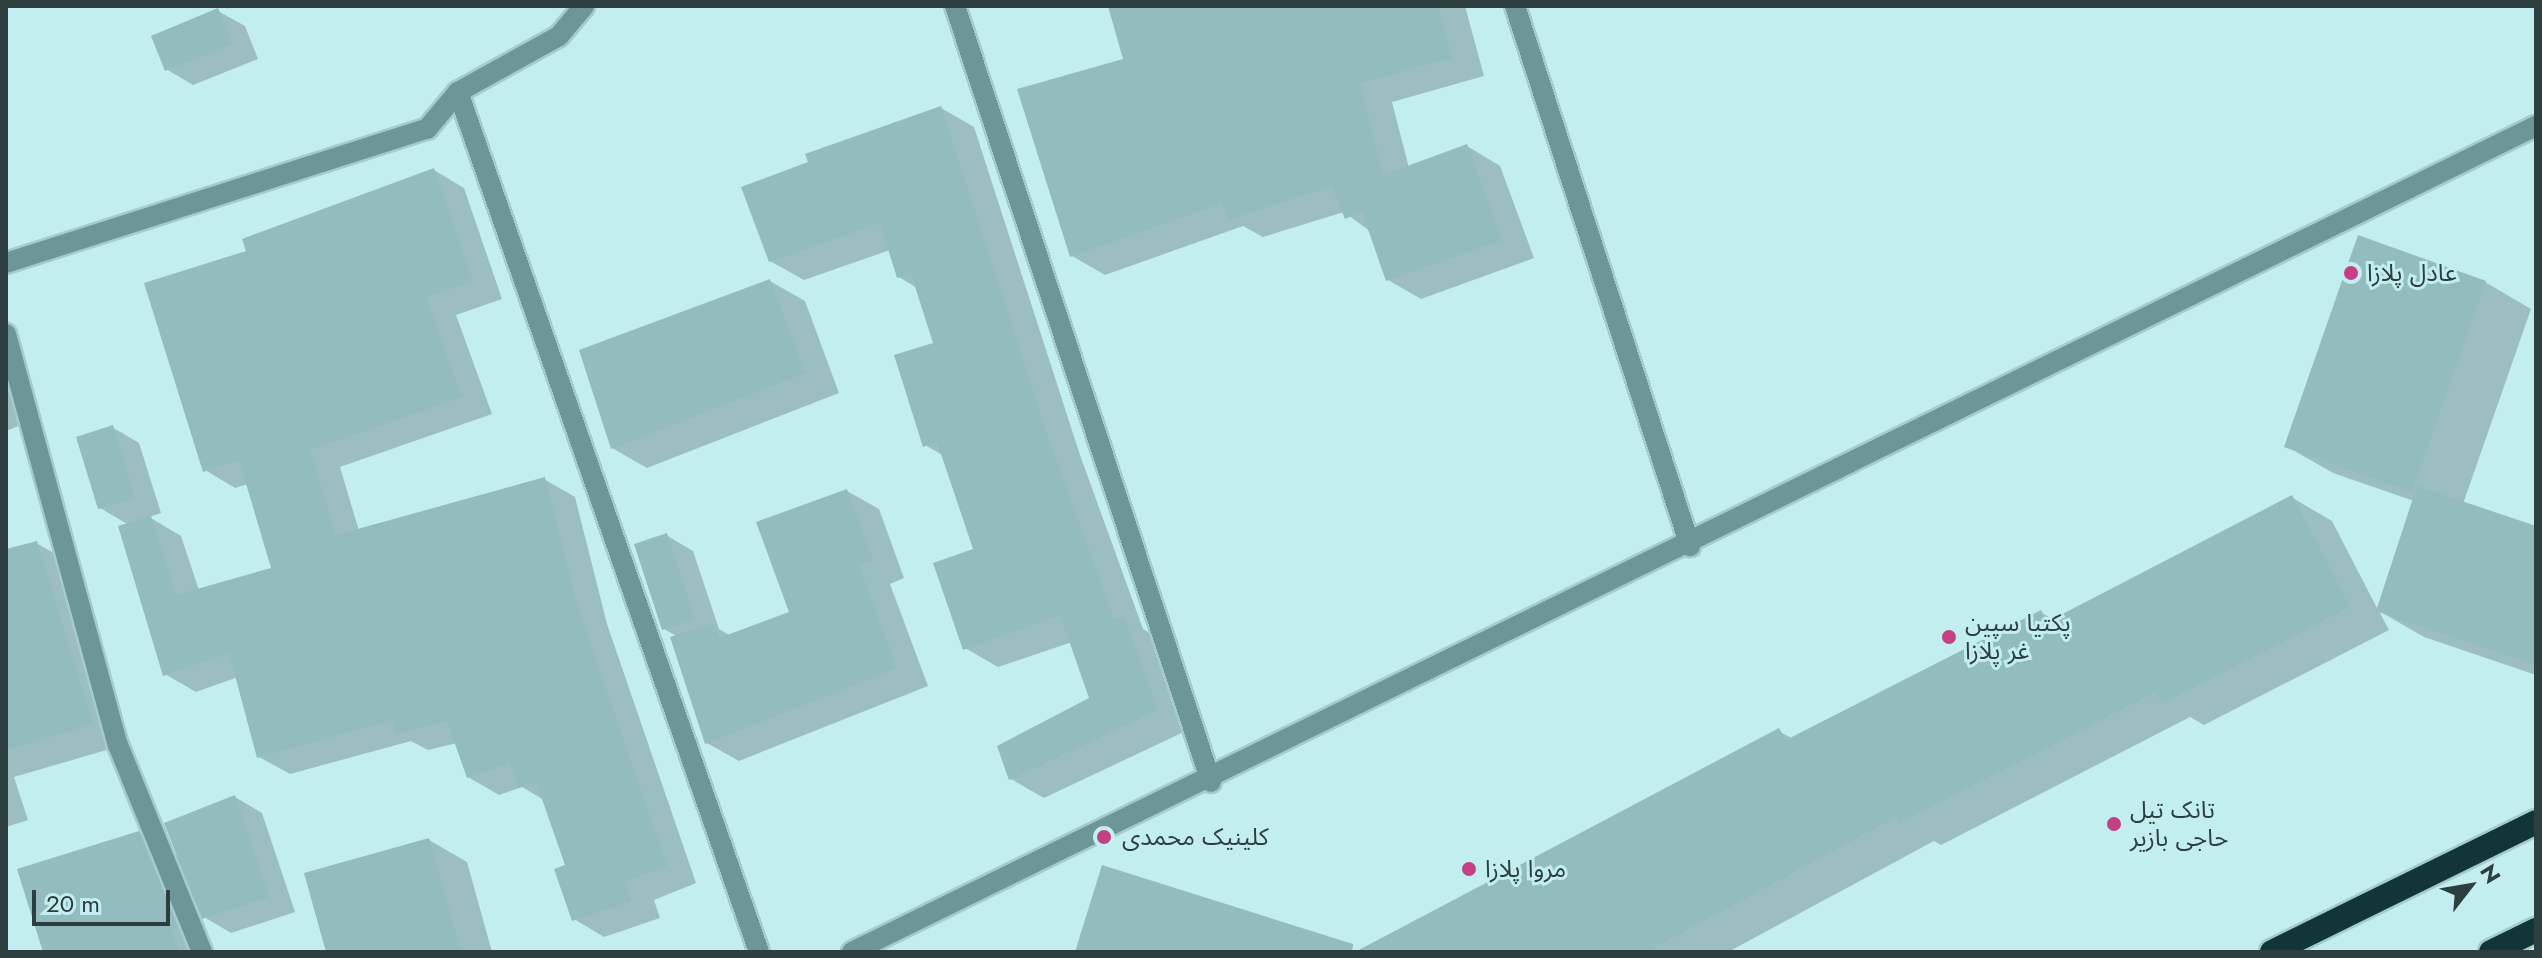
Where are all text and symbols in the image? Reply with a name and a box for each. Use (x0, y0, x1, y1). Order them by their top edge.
place label: عادل پلازا (2367, 259, 2457, 287)
marker: عادل پلازا (2342, 264, 2360, 282)
place label: پکتیا سپین غر پلازا (1965, 609, 2071, 665)
marker: پکتیا سپین غر پلازا (1940, 628, 1958, 646)
place label: تانک تیل حاجی بازیر (2130, 796, 2228, 852)
marker: تانک تیل حاجی بازیر (2105, 815, 2123, 833)
place label: کلینیک محمدی (1122, 823, 1269, 851)
marker: کلینیک محمدی (1093, 826, 1115, 848)
north arrow (2430, 846, 2510, 926)
place label: مروا پلازا (1485, 855, 1566, 883)
text: N (2472, 858, 2509, 889)
marker: مروا پلازا (1460, 860, 1478, 878)
scale bar (36, 874, 174, 924)
text: 20 m (46, 886, 100, 921)

